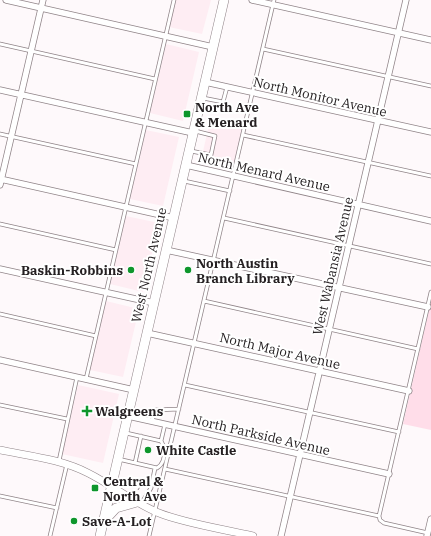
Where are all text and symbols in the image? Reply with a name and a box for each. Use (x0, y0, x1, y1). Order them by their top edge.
street label: North Monitor Avenue (252, 73, 388, 121)
place label: North Ave & Menard (195, 99, 259, 131)
marker: North Ave & Menard (182, 109, 192, 119)
street label: North Menard Avenue (196, 149, 332, 195)
street label: West Wabansia Avenue (309, 195, 357, 337)
street label: West North Avenue (128, 206, 171, 324)
place label: North Austin Branch Library (196, 255, 295, 287)
place label: Baskin-Robbins (21, 262, 123, 279)
marker: Baskin-Robbins (126, 265, 136, 275)
marker: North Austin Branch Library (183, 265, 193, 275)
street label: North Major Avenue (218, 329, 342, 373)
place label: Walgreens (95, 403, 164, 420)
marker: Walgreens (82, 406, 92, 416)
street label: North Parkside Avenue (190, 411, 332, 459)
place label: White Castle (156, 442, 236, 459)
marker: White Castle (143, 445, 153, 455)
place label: Central & North Ave (103, 473, 167, 505)
marker: Central & North Ave (90, 483, 100, 493)
place label: Save-A-Lot (82, 513, 151, 530)
marker: Save-A-Lot (69, 516, 79, 526)

